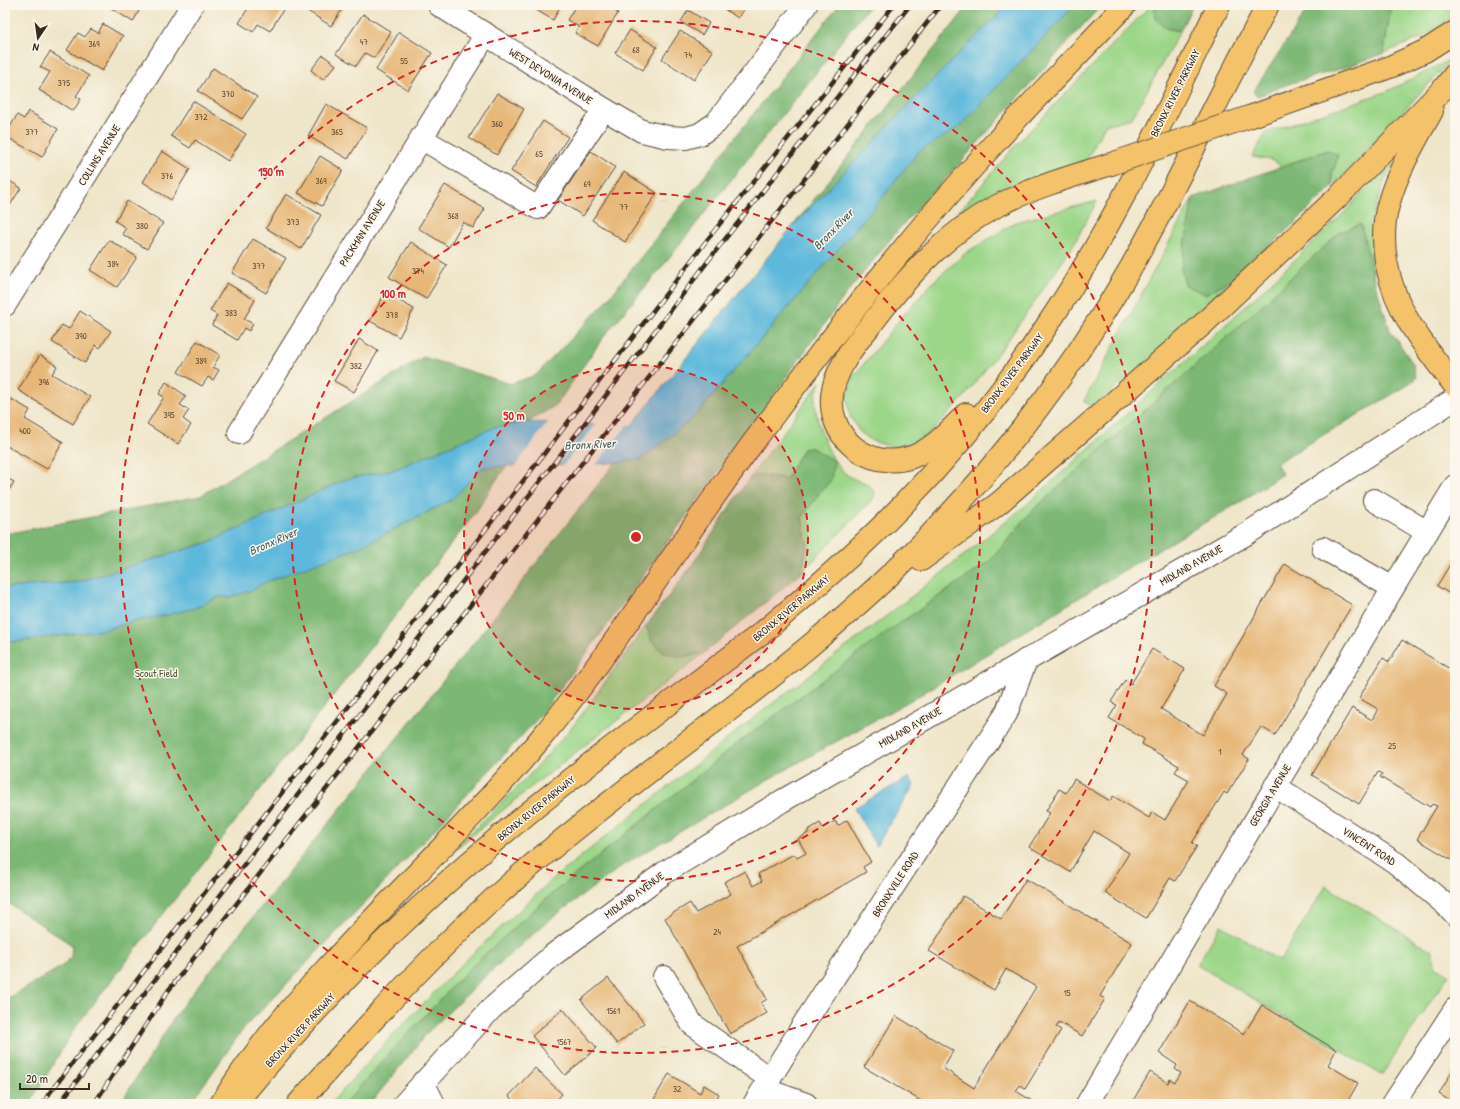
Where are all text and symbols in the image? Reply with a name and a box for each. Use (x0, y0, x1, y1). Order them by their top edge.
north arrow (18, 18, 58, 58)
house number: 47 (360, 36, 368, 48)
house number: 369 (89, 38, 100, 50)
text: N (31, 40, 40, 55)
house number: 68 (632, 44, 640, 56)
street label: WEST DEVONIA AVENUE (506, 45, 596, 108)
street label: BRONX RIVER PARKWAY (1147, 47, 1203, 139)
house number: 74 (684, 49, 693, 61)
house number: 55 (400, 55, 408, 67)
house number: 375 (58, 77, 70, 89)
house number: 370 (222, 88, 234, 100)
house number: 372 (195, 111, 208, 123)
house number: 360 (491, 118, 503, 130)
street label: COLLINS AVENUE (75, 122, 123, 188)
house number: 377 (26, 126, 39, 138)
house number: 365 (331, 126, 343, 138)
house number: 65 (535, 148, 543, 160)
text: 150 m (258, 163, 284, 180)
house number: 376 (161, 170, 173, 182)
house number: 369 (316, 175, 327, 187)
house number: 69 (584, 178, 591, 190)
street label: PACKMAN AVENUE (336, 197, 388, 269)
house number: 77 (620, 201, 629, 213)
water label: Bronx River (809, 204, 858, 253)
house number: 368 (447, 210, 459, 222)
house number: 373 (287, 216, 299, 228)
house number: 380 (136, 220, 148, 232)
house number: 384 (107, 258, 119, 270)
house number: 377 (253, 260, 266, 272)
house number: 374 (412, 265, 425, 277)
text: 100 m (380, 285, 406, 302)
house number: 383 (225, 307, 237, 319)
house number: 378 (386, 309, 398, 321)
house number: 390 (75, 330, 87, 342)
street label: BRONX RIVER PARKWAY (977, 330, 1047, 416)
house number: 389 (195, 355, 207, 367)
house number: 382 (350, 360, 363, 372)
house number: 396 (39, 376, 50, 388)
text: 50 m (503, 407, 525, 424)
house number: 395 (163, 409, 175, 421)
house number: 400 (19, 425, 31, 437)
water label: Bronx River (564, 434, 618, 454)
water label: Bronx River (246, 522, 301, 559)
centre of rings (629, 530, 643, 544)
street label: MIDLAND AVENUE (1157, 541, 1225, 589)
street label: BRONX RIVER PARKWAY (750, 572, 832, 644)
park label: Scout Field (135, 666, 178, 680)
street label: MIDLAND AVENUE (876, 703, 944, 751)
house number: 25 (1388, 740, 1396, 752)
house number: 1 (1218, 746, 1222, 758)
street label: GEORGIA AVENUE (1246, 761, 1294, 829)
street label: BRONX RIVER PARKWAY (494, 772, 578, 844)
street label: VINCENT ROAD (1340, 824, 1399, 869)
street label: BRONXVILLE ROAD (869, 848, 922, 919)
street label: MIDLAND AVENUE (601, 869, 667, 921)
house number: 24 (713, 926, 721, 938)
house number: 15 (1063, 987, 1071, 999)
street label: BRONX RIVER PARKWAY (262, 990, 338, 1070)
house number: 1561 (606, 1005, 620, 1017)
house number: 1567 (556, 1036, 572, 1048)
scale bar (20, 1065, 89, 1091)
text: 20 m (26, 1070, 48, 1087)
house number: 32 (673, 1083, 682, 1095)

